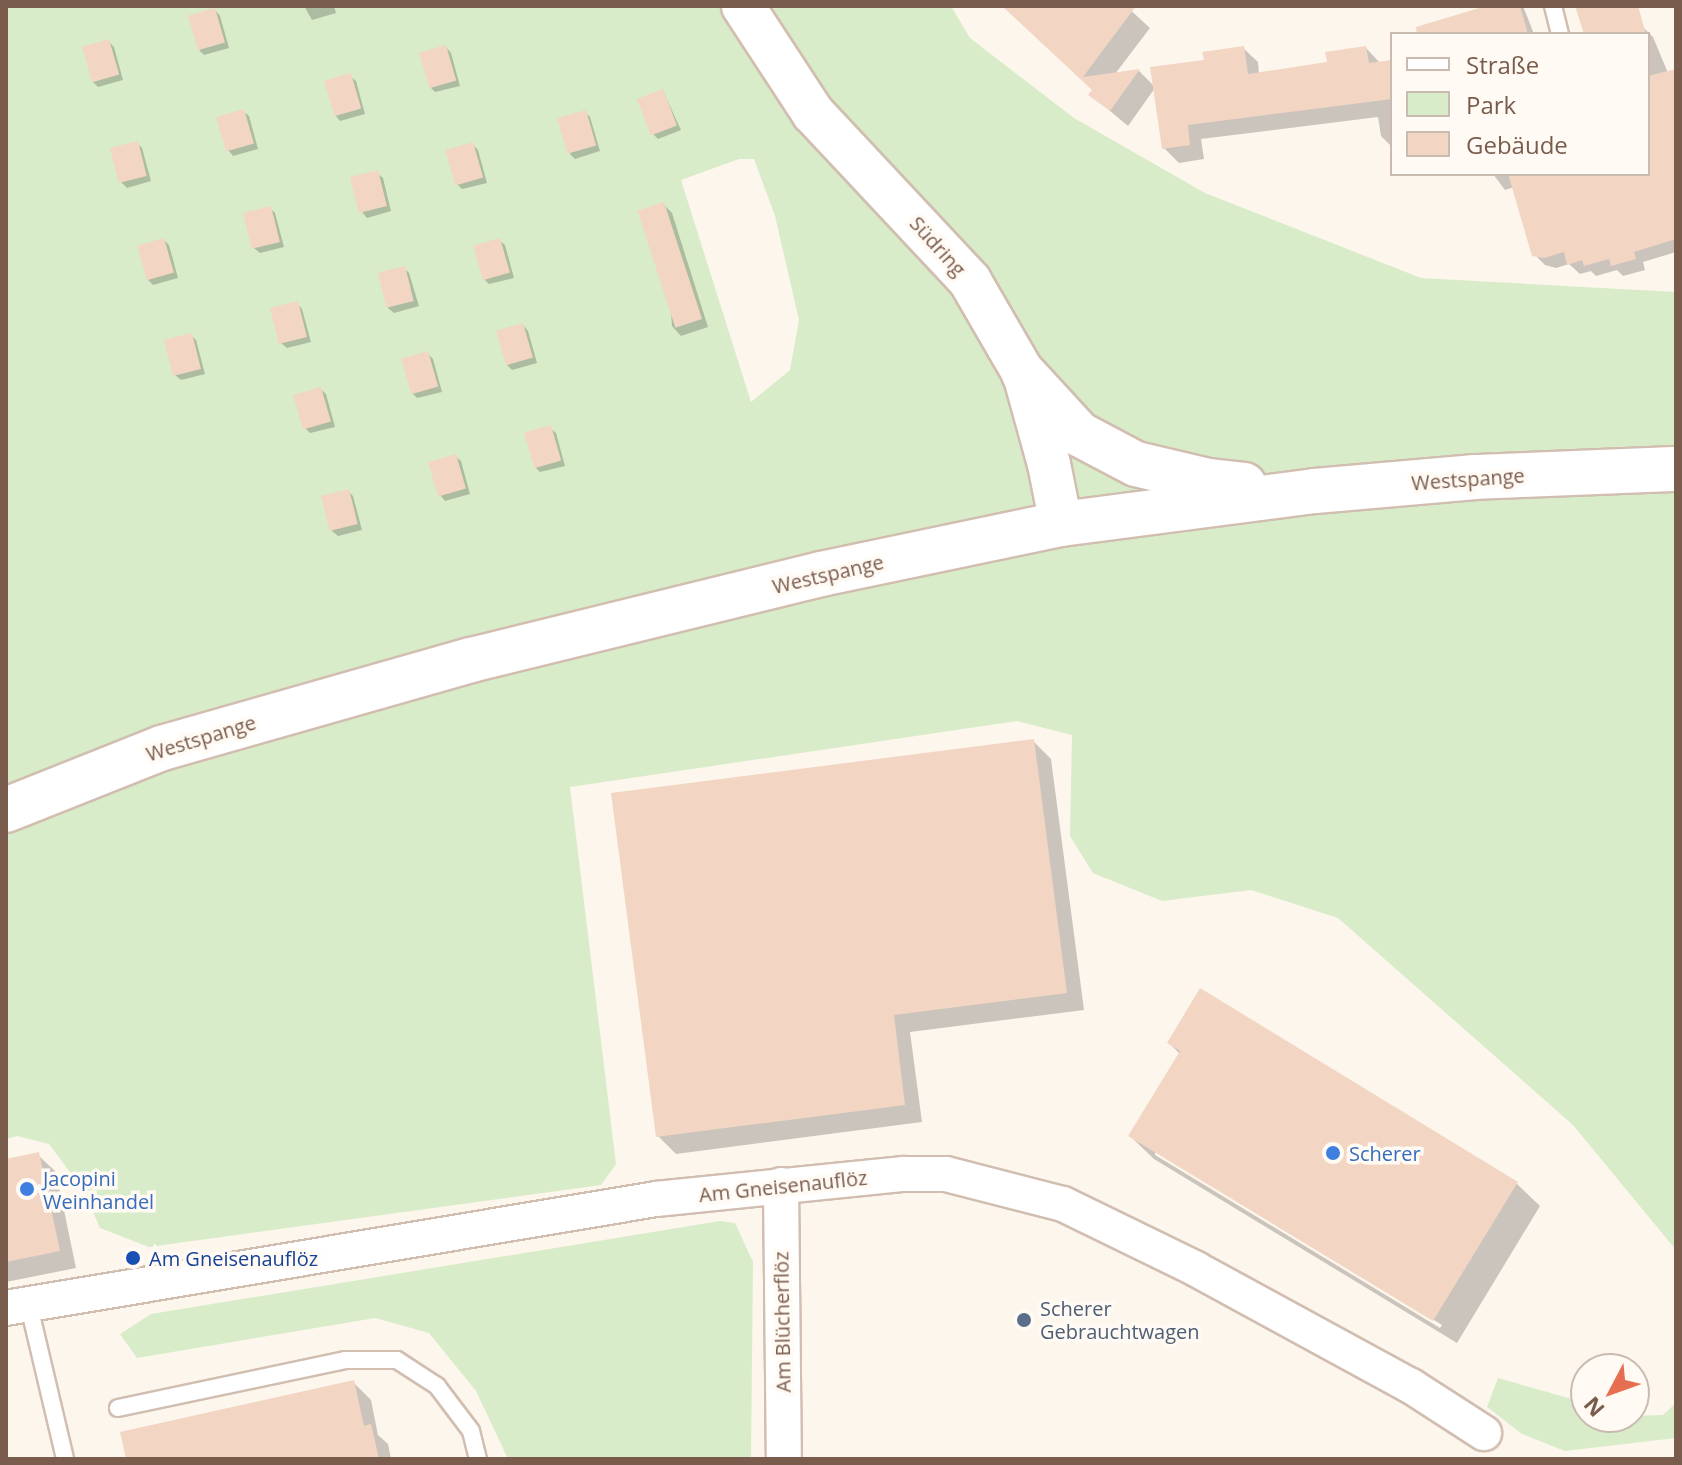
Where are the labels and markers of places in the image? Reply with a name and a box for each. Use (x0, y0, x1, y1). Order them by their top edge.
place label: Scherer (1349, 1141, 1421, 1165)
marker: Scherer (1324, 1144, 1342, 1162)
place label: Jacopini Weinhandel (43, 1166, 154, 1213)
marker: Jacopini Weinhandel (18, 1180, 36, 1198)
place label: Am Gneisenauflöz (149, 1246, 318, 1270)
marker: Am Gneisenauflöz (124, 1249, 142, 1267)
place label: Scherer Gebrauchtwagen (1040, 1296, 1200, 1343)
marker: Scherer Gebrauchtwagen (1015, 1311, 1033, 1329)

